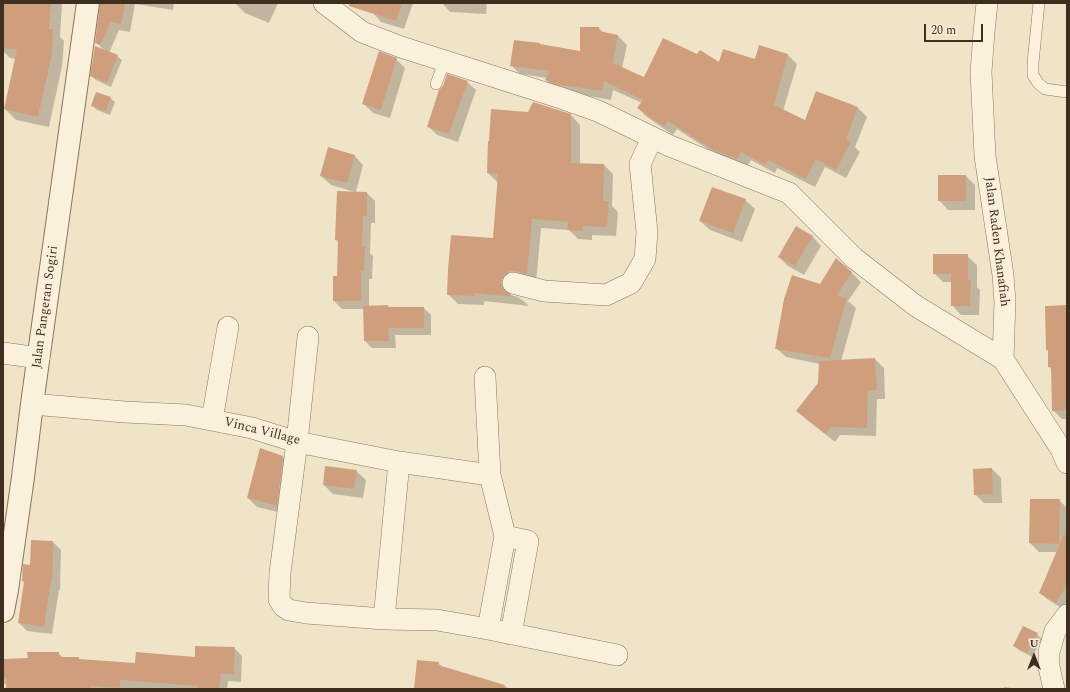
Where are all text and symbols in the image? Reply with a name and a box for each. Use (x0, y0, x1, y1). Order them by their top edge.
scale bar (926, 16, 985, 42)
text: 20 m (931, 21, 956, 40)
street label: Jalan Raden Khanafiah (980, 176, 1012, 308)
street label: Jalan Pangeran Sogiri (30, 244, 62, 370)
street label: Vinca Village (222, 415, 302, 449)
text: U (1029, 635, 1039, 652)
north arrow (1014, 636, 1054, 676)

